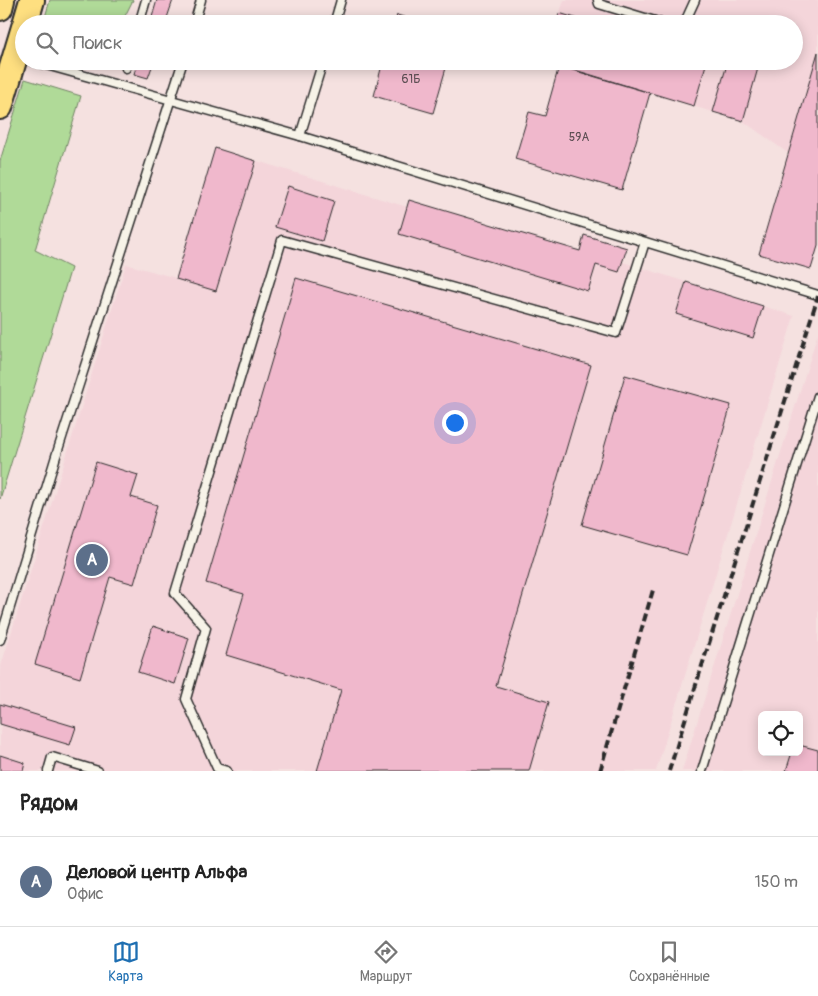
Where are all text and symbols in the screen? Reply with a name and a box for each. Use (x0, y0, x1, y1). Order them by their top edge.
search box (15, 15, 803, 70)
icon: search (33, 29, 61, 57)
text: Поиск (73, 31, 123, 55)
house number: 61Б (402, 72, 420, 87)
house number: 59А (569, 130, 589, 145)
your location (442, 410, 468, 436)
pin: A (76, 541, 108, 579)
map controls (758, 711, 803, 756)
button: locate (758, 711, 803, 756)
text: Рядом (20, 790, 78, 817)
text: Деловой центр Альфа (67, 860, 247, 884)
text: A (31, 872, 41, 892)
text: 150 m (754, 872, 798, 892)
text: Офис (67, 884, 104, 904)
tab: Карта (108, 938, 143, 985)
tab: Маршрут (360, 938, 412, 985)
tab: Сохранённые (629, 938, 710, 985)

